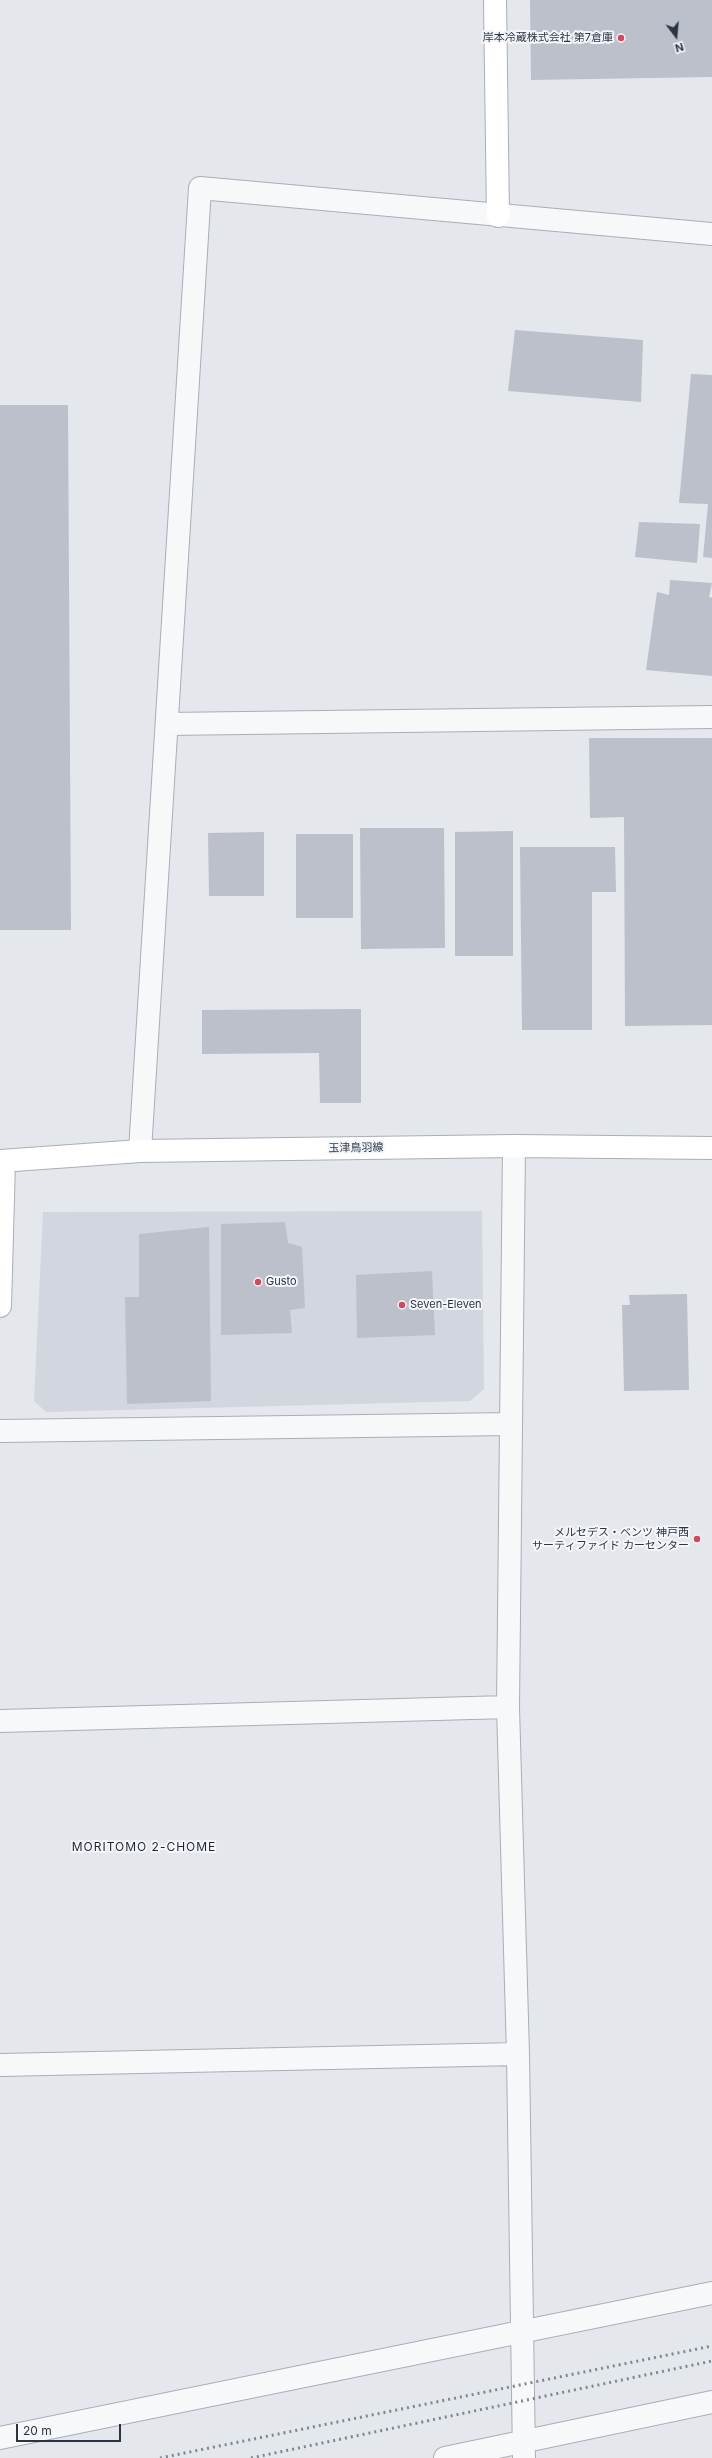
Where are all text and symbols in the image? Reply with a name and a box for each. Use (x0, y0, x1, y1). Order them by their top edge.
north arrow (656, 16, 696, 56)
place label: 岸本冷蔵株式会社 第7倉庫 (483, 31, 613, 45)
marker: 岸本冷蔵株式会社 第7倉庫 (616, 33, 626, 43)
text: N (673, 40, 685, 55)
street label: 玉津鳥羽線 (328, 1141, 384, 1155)
place label: Gusto (266, 1275, 297, 1289)
marker: Gusto (253, 1277, 263, 1287)
place label: Seven-Eleven (410, 1298, 482, 1312)
marker: Seven-Eleven (397, 1300, 407, 1310)
place label: メルセデス・ベンツ 神戸西 サーティファイド カーセンター (532, 1526, 689, 1552)
marker: メルセデス・ベンツ 神戸西 サーティファイド カーセンター (692, 1534, 702, 1544)
district label: MORITOMO 2-CHOME (72, 1840, 216, 1854)
scale bar (18, 2416, 123, 2442)
text: 20 m (23, 2423, 52, 2438)

